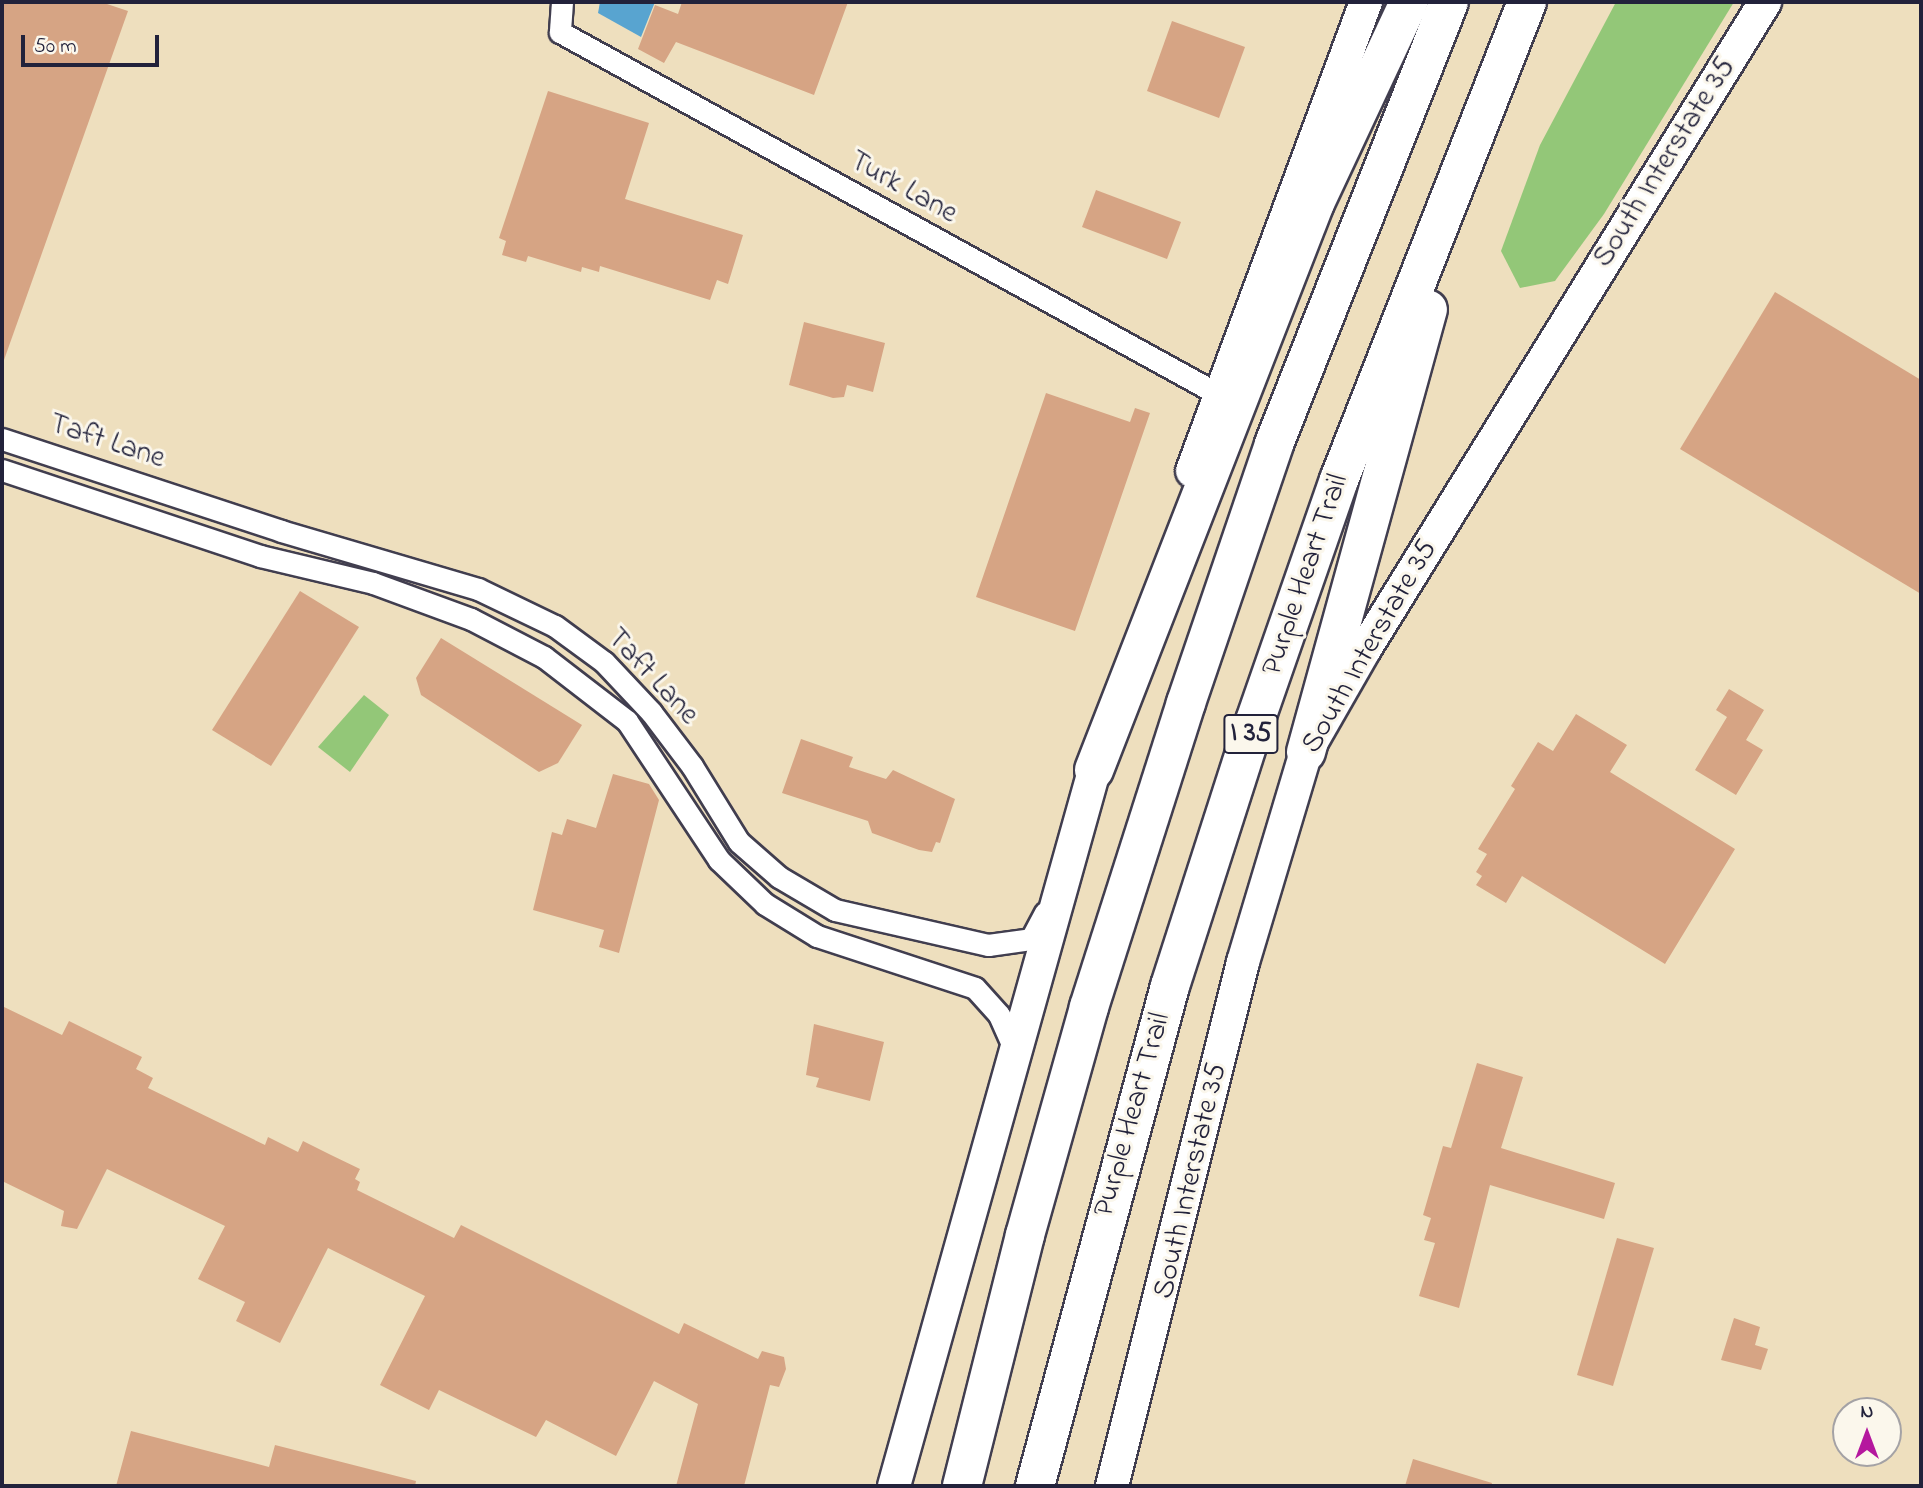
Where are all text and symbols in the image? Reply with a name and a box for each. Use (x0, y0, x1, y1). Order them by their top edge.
scale bar (24, 21, 163, 65)
text: 50 m (34, 32, 77, 62)
street label: South Interstate 35 (1586, 51, 1744, 275)
street label: Turk Lane (843, 144, 963, 232)
street label: Taft Lane (45, 406, 169, 478)
street label: Purple Heart Trail (1255, 470, 1357, 680)
street label: South Interstate 35 (1294, 534, 1446, 760)
street label: Taft Lane (598, 621, 706, 733)
road number: I 35 (1223, 710, 1279, 758)
street label: Purple Heart Trail (1087, 1009, 1179, 1221)
street label: South Interstate 35 (1146, 1060, 1236, 1302)
north arrow (1832, 1397, 1902, 1467)
text: N (1861, 1399, 1873, 1426)

